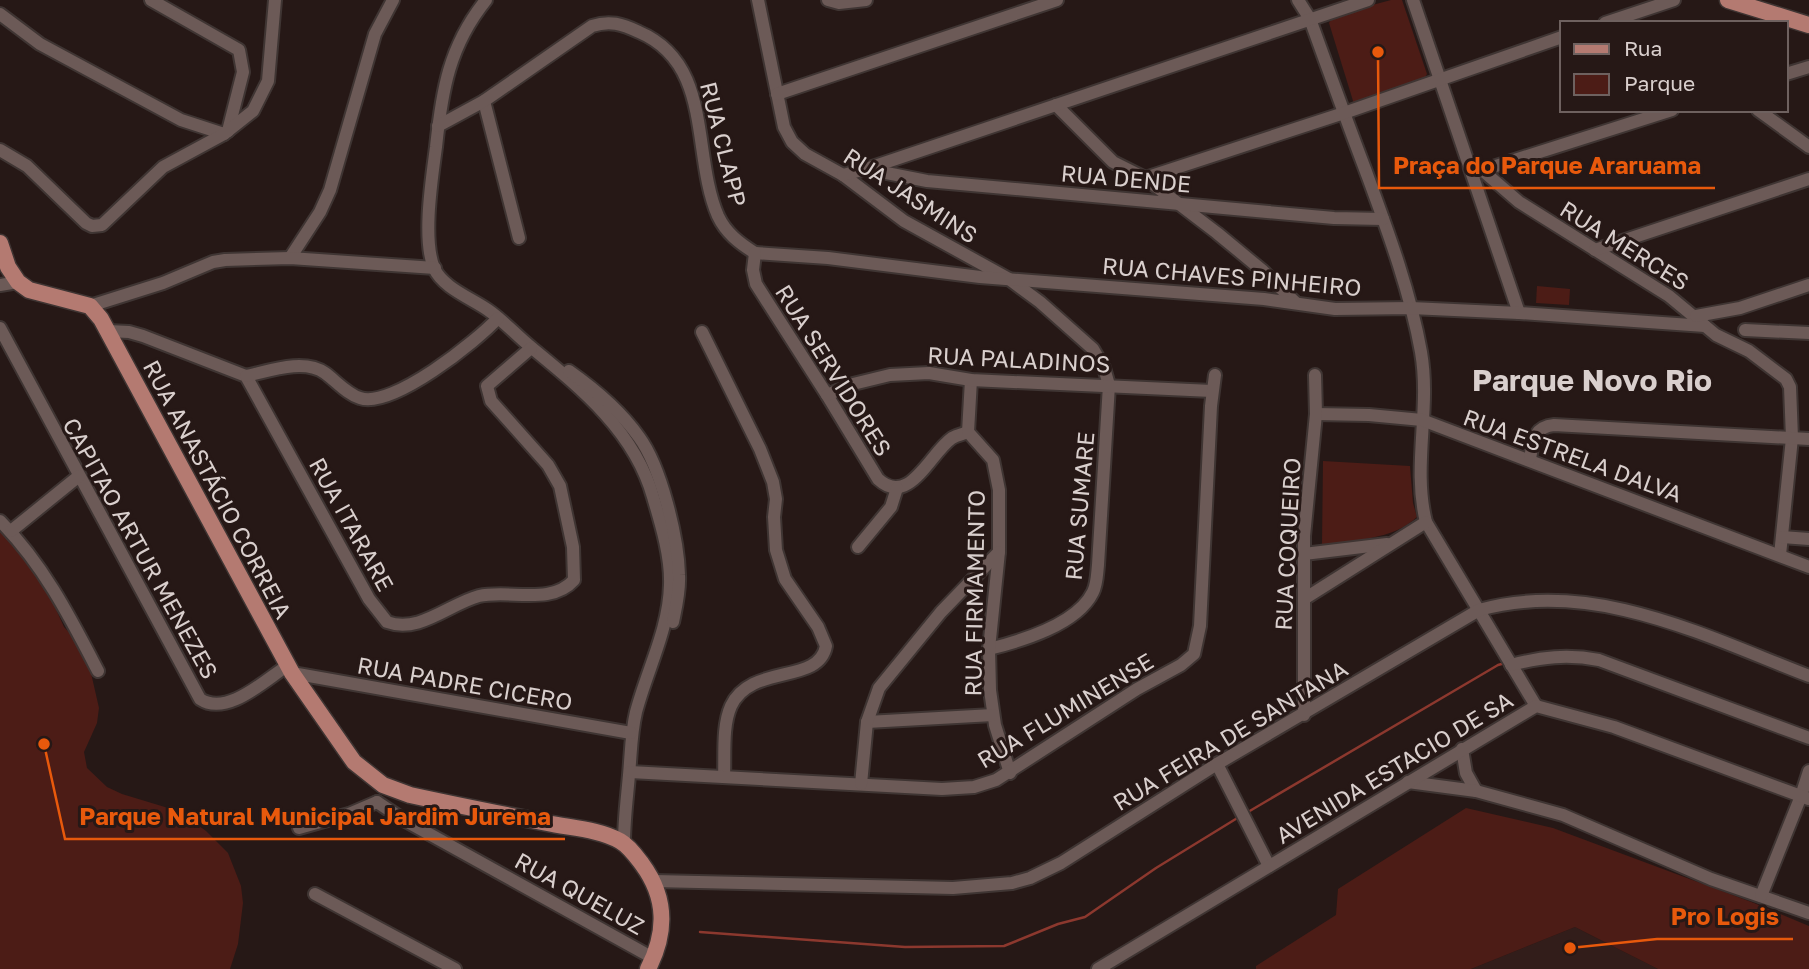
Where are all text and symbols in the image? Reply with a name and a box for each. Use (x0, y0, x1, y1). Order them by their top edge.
legend (1560, 21, 1788, 112)
text: Rua (1624, 35, 1662, 61)
text: Parque (1624, 70, 1695, 96)
street label: RUA CLAPP (695, 79, 753, 209)
street label: RUA JASMINS (839, 141, 983, 249)
callout: Praça do Parque Araruama (1379, 143, 1715, 188)
text: Praça do Parque Araruama (1393, 150, 1701, 179)
street label: RUA DENDE (1060, 158, 1192, 198)
street label: RUA MERCES (1555, 194, 1695, 296)
street label: RUA CHAVES PINHEIRO (1101, 251, 1363, 301)
street label: RUA SERVIDORES (770, 279, 898, 461)
street label: RUA PALADINOS (927, 340, 1111, 378)
street label: RUA ANASTÁCIO CORREIA (138, 355, 298, 623)
district label: Parque Novo Rio (1472, 362, 1712, 398)
street label: RUA ESTRELA DALVA (1460, 402, 1686, 508)
street label: CAPITAO ARTUR MENEZES (57, 413, 225, 683)
street label: RUA SUMARE (1059, 431, 1099, 581)
street label: RUA ITARARE (304, 452, 400, 596)
street label: RUA COQUEIRO (1268, 457, 1306, 631)
street label: RUA FIRMAMENTO (958, 490, 990, 696)
street label: RUA FLUMINENSE (972, 646, 1158, 774)
street label: RUA PADRE CICERO (355, 650, 575, 716)
street label: RUA FEIRA DE SANTANA (1108, 654, 1352, 816)
street label: AVENIDA ESTACIO DE SA (1270, 685, 1518, 849)
callout: Parque Natural Municipal Jardim Jurema (65, 794, 565, 839)
text: Parque Natural Municipal Jardim Jurema (79, 801, 551, 830)
street label: RUA QUELUZ (510, 846, 650, 940)
callout: Pro Logis (1657, 894, 1793, 939)
text: Pro Logis (1671, 901, 1779, 930)

